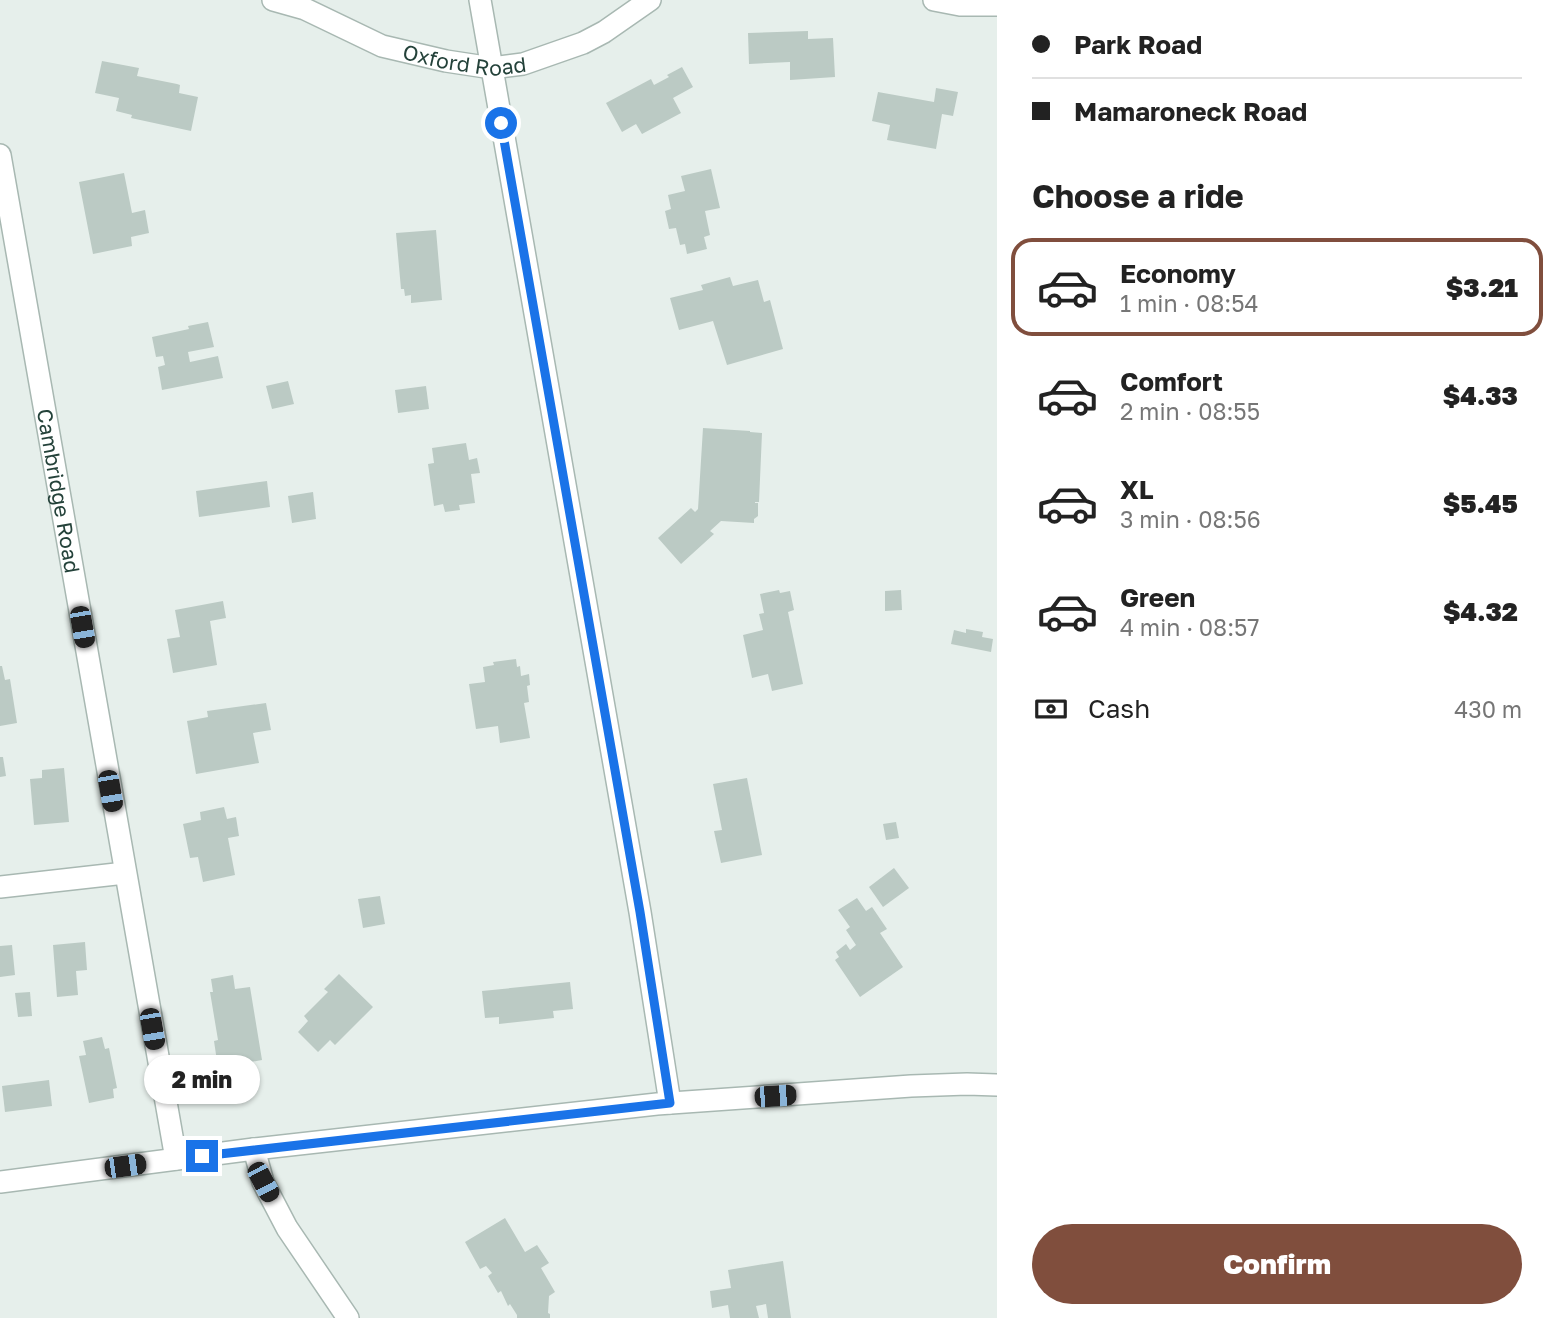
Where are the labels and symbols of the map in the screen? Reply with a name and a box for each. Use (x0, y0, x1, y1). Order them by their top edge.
street label: Oxford Road (400, 38, 528, 81)
route start (485, 107, 517, 139)
street label: Cambridge Road (32, 407, 86, 575)
car (69, 604, 96, 650)
car (97, 768, 124, 814)
car (139, 1006, 166, 1052)
callout: 2 min (144, 1054, 260, 1104)
car (754, 1084, 797, 1108)
route end (186, 1140, 218, 1172)
car (103, 1153, 148, 1179)
car (244, 1159, 283, 1205)

